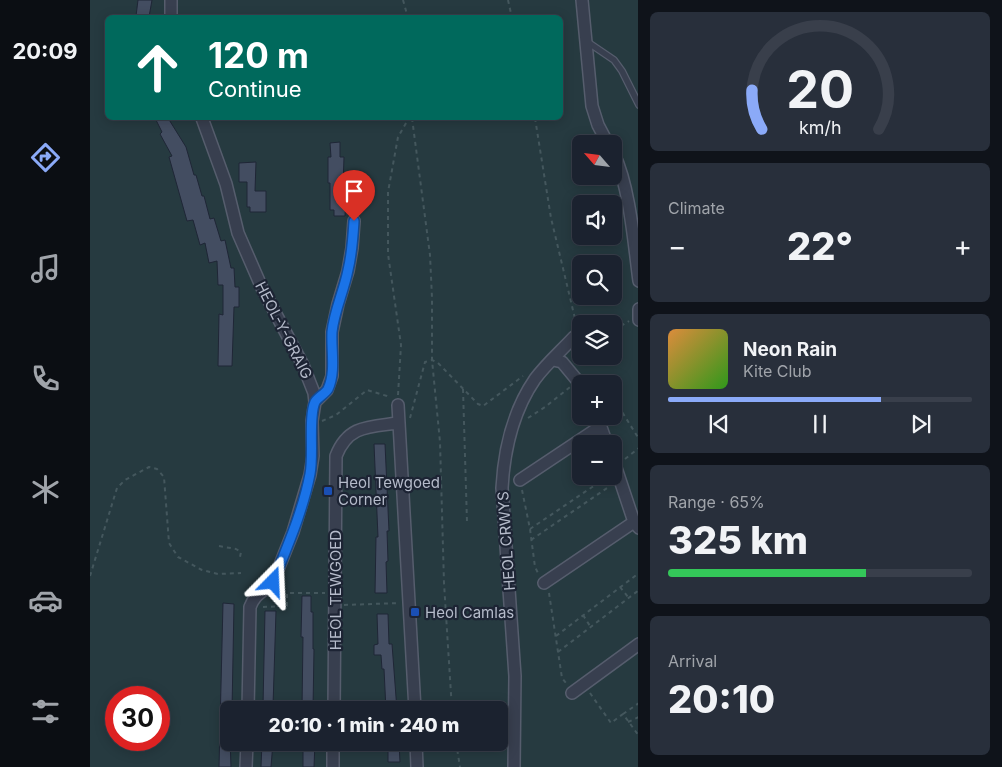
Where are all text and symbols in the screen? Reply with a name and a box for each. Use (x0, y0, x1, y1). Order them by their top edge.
text: 120 m (208, 34, 309, 76)
icon: ahead (125, 35, 190, 100)
text: 20:09 (12, 38, 78, 64)
text: 20 (786, 58, 854, 121)
text: Continue (208, 76, 302, 102)
text: km/h (799, 117, 841, 138)
north arrow (572, 135, 622, 185)
map controls (572, 135, 622, 485)
icon: directions (28, 140, 63, 175)
pin (333, 170, 375, 221)
icon: arrive (340, 177, 368, 205)
button: sound (572, 195, 622, 245)
text: Climate (668, 198, 725, 218)
text: 22° (787, 223, 853, 269)
text: − (668, 229, 687, 263)
text: + (953, 229, 972, 263)
icon: music (28, 251, 63, 286)
button: search (572, 255, 622, 305)
street label: HEOL-Y-GRAIG (251, 278, 317, 382)
button: layers (572, 315, 622, 365)
text: Neon Rain (743, 338, 837, 361)
icon: phone (28, 361, 63, 396)
text: Kite Club (743, 361, 812, 381)
button: + (572, 375, 622, 425)
icon: previous (705, 410, 733, 438)
icon: pause (806, 410, 834, 438)
icon: next (907, 410, 935, 438)
button: − (572, 435, 622, 485)
icon: climate (28, 472, 63, 507)
place label: Heol Tewgoed Corner (338, 473, 440, 509)
marker: Heol Tewgoed Corner (322, 485, 334, 497)
street label: HEOL CRWYS (493, 491, 519, 591)
text: Range · 65% (668, 492, 765, 512)
text: 325 km (668, 517, 808, 563)
street label: HEOL TEWGOED (326, 530, 345, 650)
position arrow (246, 555, 298, 607)
icon: car (28, 583, 63, 618)
place label: Heol Camlas (425, 603, 514, 622)
marker: Heol Camlas (409, 606, 421, 618)
text: Arrival (668, 651, 717, 671)
text: 20:10 (668, 676, 775, 722)
speed limit sign: 30 (105, 686, 170, 751)
icon: filters (28, 694, 63, 729)
text: 20:10 · 1 min · 240 m (269, 714, 459, 737)

